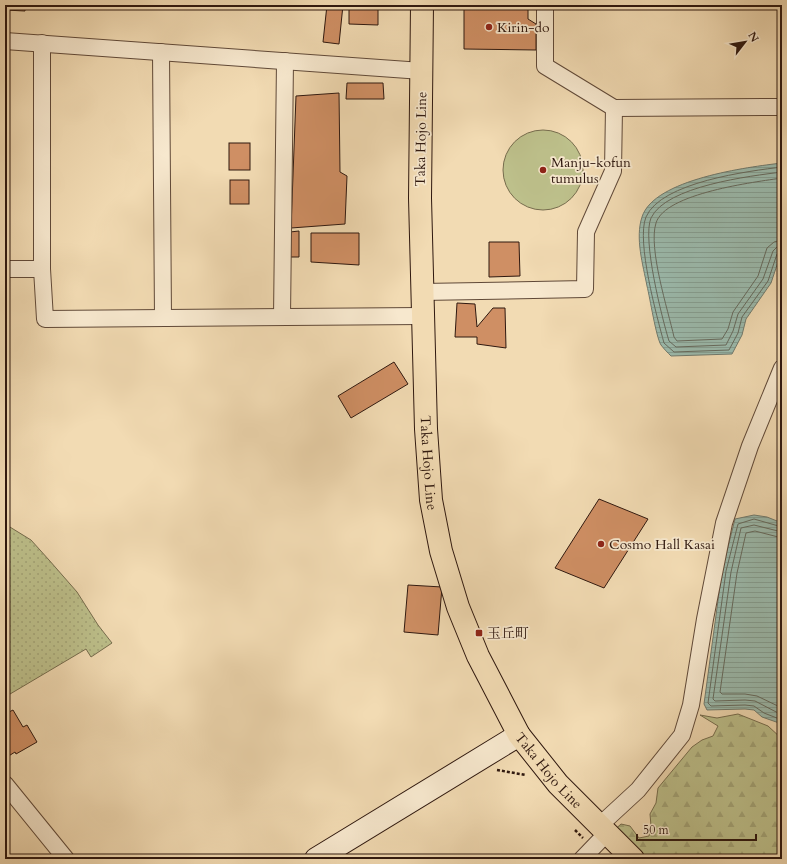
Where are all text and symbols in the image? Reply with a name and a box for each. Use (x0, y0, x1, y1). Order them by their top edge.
place label: Kirin-do (497, 18, 550, 37)
marker: Kirin-do (484, 22, 494, 32)
north arrow (725, 22, 765, 62)
text: N (744, 29, 762, 45)
street label: Taka Hojo Line (411, 91, 431, 187)
place label: Manju-kofun tumulus (551, 153, 631, 188)
marker: Manju-kofun tumulus (538, 165, 548, 175)
street label: Taka Hojo Line (416, 415, 442, 512)
place label: Cosmo Hall Kasai (609, 535, 715, 554)
marker: Cosmo Hall Kasai (596, 539, 606, 549)
place label: 玉丘町 (487, 624, 529, 643)
marker: 玉丘町 (474, 628, 484, 638)
street label: Taka Hojo Line (511, 728, 587, 813)
scale bar (637, 816, 756, 842)
text: 50 m (643, 822, 670, 838)

